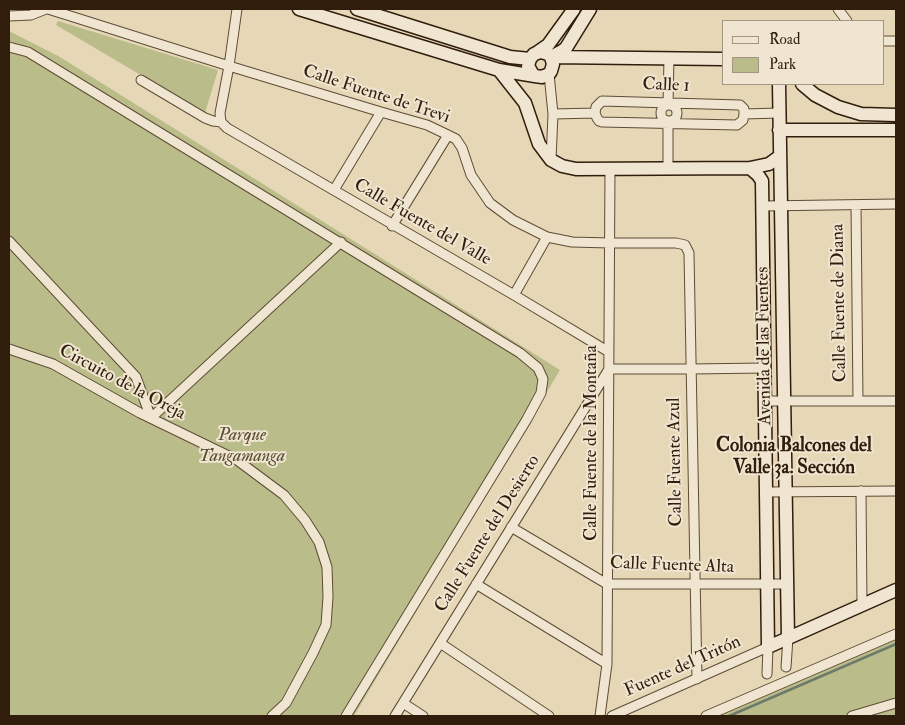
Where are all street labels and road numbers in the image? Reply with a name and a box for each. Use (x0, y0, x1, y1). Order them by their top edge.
street label: Calle Fuente de Trevi (300, 61, 452, 129)
street label: Calle 1 (642, 74, 690, 98)
street label: Calle Fuente del Valle (349, 175, 495, 271)
street label: Calle Fuente de Diana (828, 223, 852, 383)
street label: Avenida de las Fuentes (753, 266, 777, 426)
street label: Circuito de la Oreja (55, 341, 189, 425)
street label: Calle Fuente de la Montaña (581, 345, 603, 541)
street label: Calle Fuente Azul (664, 397, 688, 527)
street label: Calle Fuente del Desierto (431, 451, 545, 617)
street label: Calle Fuente Alta (610, 553, 734, 579)
street label: Fuente del Tritón (621, 632, 745, 702)

